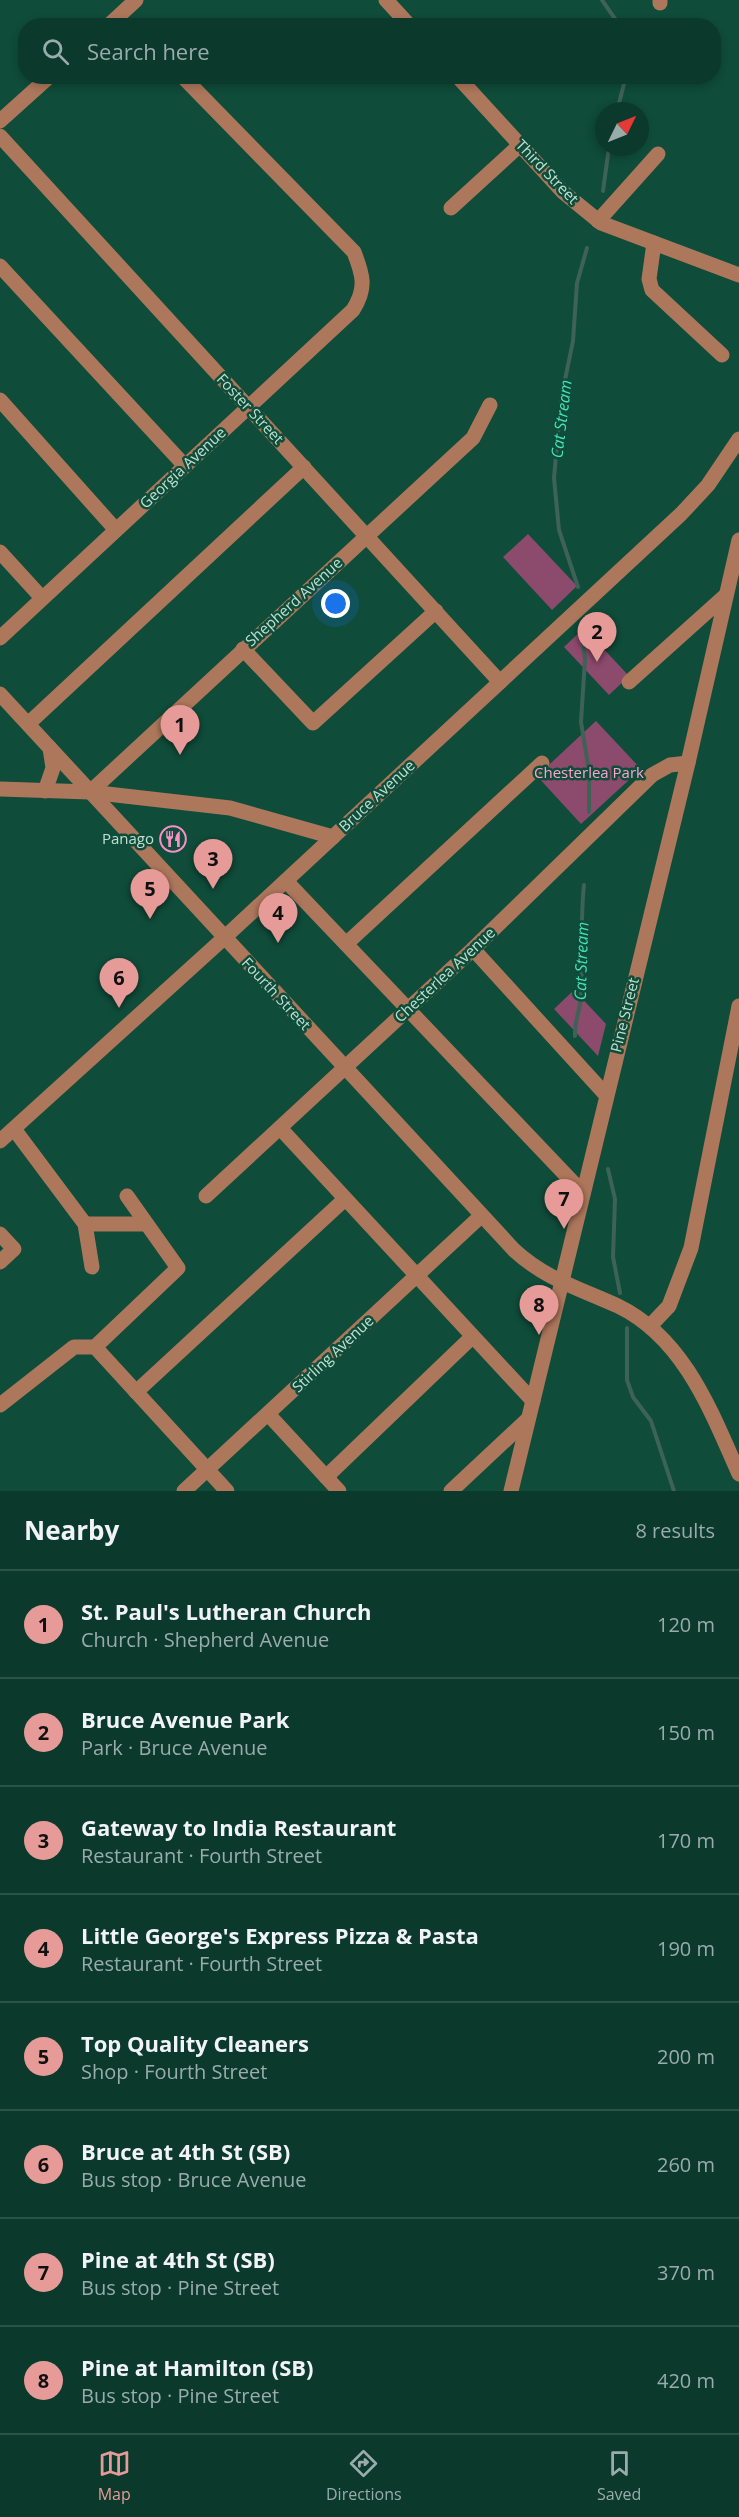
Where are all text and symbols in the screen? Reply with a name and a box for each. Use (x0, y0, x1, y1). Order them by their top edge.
search box (18, 18, 721, 84)
icon: search (39, 35, 72, 68)
text: Search here (87, 36, 210, 66)
north arrow (595, 102, 649, 156)
street label: Third Street (512, 135, 584, 208)
street label: Foster Street (213, 369, 289, 448)
water label: Cat Stream (545, 379, 577, 459)
street label: Georgia Avenue (135, 422, 230, 512)
street label: Shepherd Avenue (241, 552, 346, 650)
your location (321, 589, 350, 618)
pin: 2 (578, 612, 616, 662)
pin: 1 (160, 706, 200, 755)
street label: Bruce Avenue (334, 755, 419, 836)
park label: Chesterlea Park (534, 762, 644, 782)
restaurant icon: Panago (158, 824, 188, 854)
place label: Panago (102, 828, 154, 848)
pin: 3 (194, 840, 232, 889)
pin: 5 (130, 870, 170, 919)
pin: 4 (258, 894, 298, 943)
water label: Cat Stream (569, 921, 593, 1001)
street label: Chesterlea Avenue (390, 922, 499, 1026)
street label: Fourth Street (238, 953, 316, 1034)
pin: 6 (100, 958, 138, 1008)
street label: Pine Street (605, 975, 643, 1054)
pin: 7 (544, 1180, 584, 1229)
pin: 8 (520, 1286, 558, 1335)
street label: Stirling Avenue (287, 1310, 377, 1396)
text: Nearby (24, 1512, 119, 1548)
text: 8 results (635, 1517, 715, 1544)
text: St. Paul's Lutheran Church (81, 1596, 371, 1626)
text: 1 (38, 1611, 49, 1638)
text: 120 m (657, 1611, 715, 1638)
text: Church · Shepherd Avenue (81, 1626, 329, 1653)
text: Bruce Avenue Park (81, 1704, 289, 1734)
text: 2 (38, 1719, 49, 1746)
text: 150 m (657, 1719, 715, 1746)
text: Park · Bruce Avenue (81, 1734, 267, 1761)
text: Gateway to India Restaurant (81, 1812, 396, 1842)
text: 3 (38, 1827, 49, 1854)
text: 170 m (657, 1827, 715, 1854)
text: Restaurant · Fourth Street (81, 1842, 322, 1869)
text: Little George's Express Pizza & Pasta (81, 1920, 479, 1950)
text: 4 (38, 1935, 49, 1962)
text: 190 m (657, 1935, 715, 1962)
text: Restaurant · Fourth Street (81, 1950, 322, 1977)
text: Top Quality Cleaners (81, 2028, 309, 2058)
text: 5 (38, 2043, 49, 2070)
text: 200 m (657, 2043, 715, 2070)
text: Shop · Fourth Street (81, 2058, 267, 2085)
text: Bruce at 4th St (SB) (81, 2136, 290, 2166)
text: 6 (38, 2151, 49, 2178)
text: 260 m (657, 2151, 715, 2178)
text: Bus stop · Bruce Avenue (81, 2166, 306, 2193)
text: Pine at 4th St (SB) (81, 2244, 275, 2274)
text: 7 (38, 2259, 49, 2286)
text: 370 m (657, 2259, 715, 2286)
text: Bus stop · Pine Street (81, 2274, 279, 2301)
text: Pine at Hamilton (SB) (81, 2352, 314, 2382)
text: 8 (38, 2367, 49, 2394)
text: 420 m (657, 2367, 715, 2394)
text: Bus stop · Pine Street (81, 2382, 279, 2409)
tab: Map (98, 2447, 131, 2505)
tab: Directions (326, 2447, 402, 2505)
tab: Saved (597, 2447, 641, 2505)

